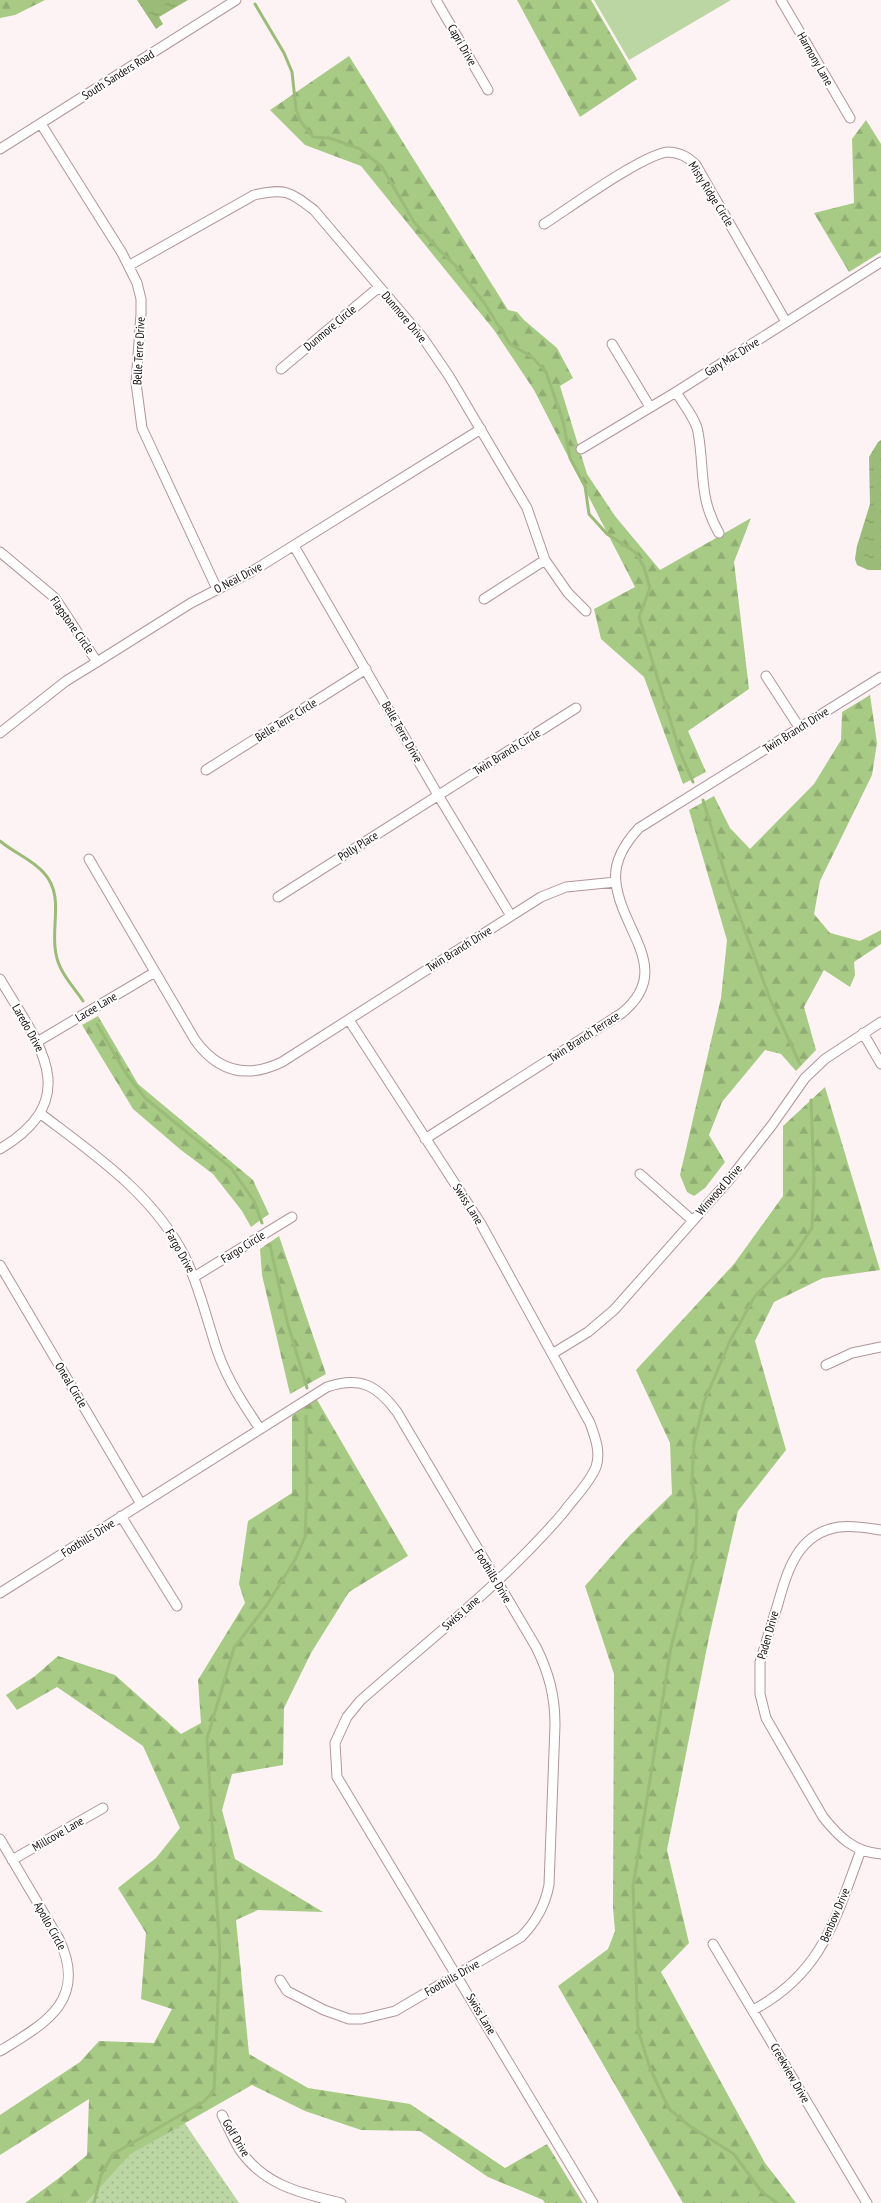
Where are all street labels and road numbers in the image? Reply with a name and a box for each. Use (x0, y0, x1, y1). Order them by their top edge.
street label: Capri Drive (445, 21, 480, 68)
street label: Harmony Lane (794, 29, 837, 88)
street label: South Sanders Road (79, 46, 157, 103)
street label: Misty Ridge Circle (685, 158, 737, 229)
street label: Dunmore Drive (379, 288, 430, 345)
street label: Dunmore Circle (300, 301, 359, 354)
street label: Belle Terre Drive (129, 316, 148, 385)
street label: Gary Mac Drive (702, 334, 762, 379)
street label: O Neal Drive (211, 559, 264, 597)
street label: Flagstone Circle (47, 593, 98, 656)
street label: Belle Terre Circle (252, 695, 319, 744)
street label: Belle Terre Drive (379, 698, 426, 765)
street label: Twin Branch Drive (760, 703, 831, 756)
street label: Twin Branch Circle (470, 725, 543, 778)
street label: Polly Place (335, 827, 381, 864)
street label: Twin Branch Drive (423, 922, 494, 975)
street label: Lacee Lane (72, 988, 119, 1025)
street label: Laredo Drive (9, 1001, 48, 1054)
street label: Twin Branch Terrace (545, 1008, 622, 1065)
street label: Winwood Drive (692, 1161, 745, 1218)
street label: Swiss Lane (450, 1181, 487, 1227)
street label: Fargo Drive (162, 1226, 199, 1275)
street label: Fargo Circle (218, 1227, 268, 1266)
street label: Oneal Circle (52, 1359, 91, 1410)
street label: Foothills Drive (58, 1515, 117, 1560)
street label: Foothills Drive (471, 1546, 515, 1606)
street label: Swiss Lane (439, 1592, 483, 1633)
street label: Paden Drive (753, 1609, 782, 1661)
street label: Millcove Lane (29, 1813, 86, 1854)
street label: Benbow Drive (816, 1885, 853, 1944)
street label: Apollo Circle (31, 1899, 70, 1953)
street label: Foothills Drive (422, 1956, 482, 1999)
street label: Swiss Lane (463, 1990, 500, 2037)
street label: Creekview Drive (767, 2040, 814, 2105)
street label: Golf Drive (219, 2116, 254, 2159)

